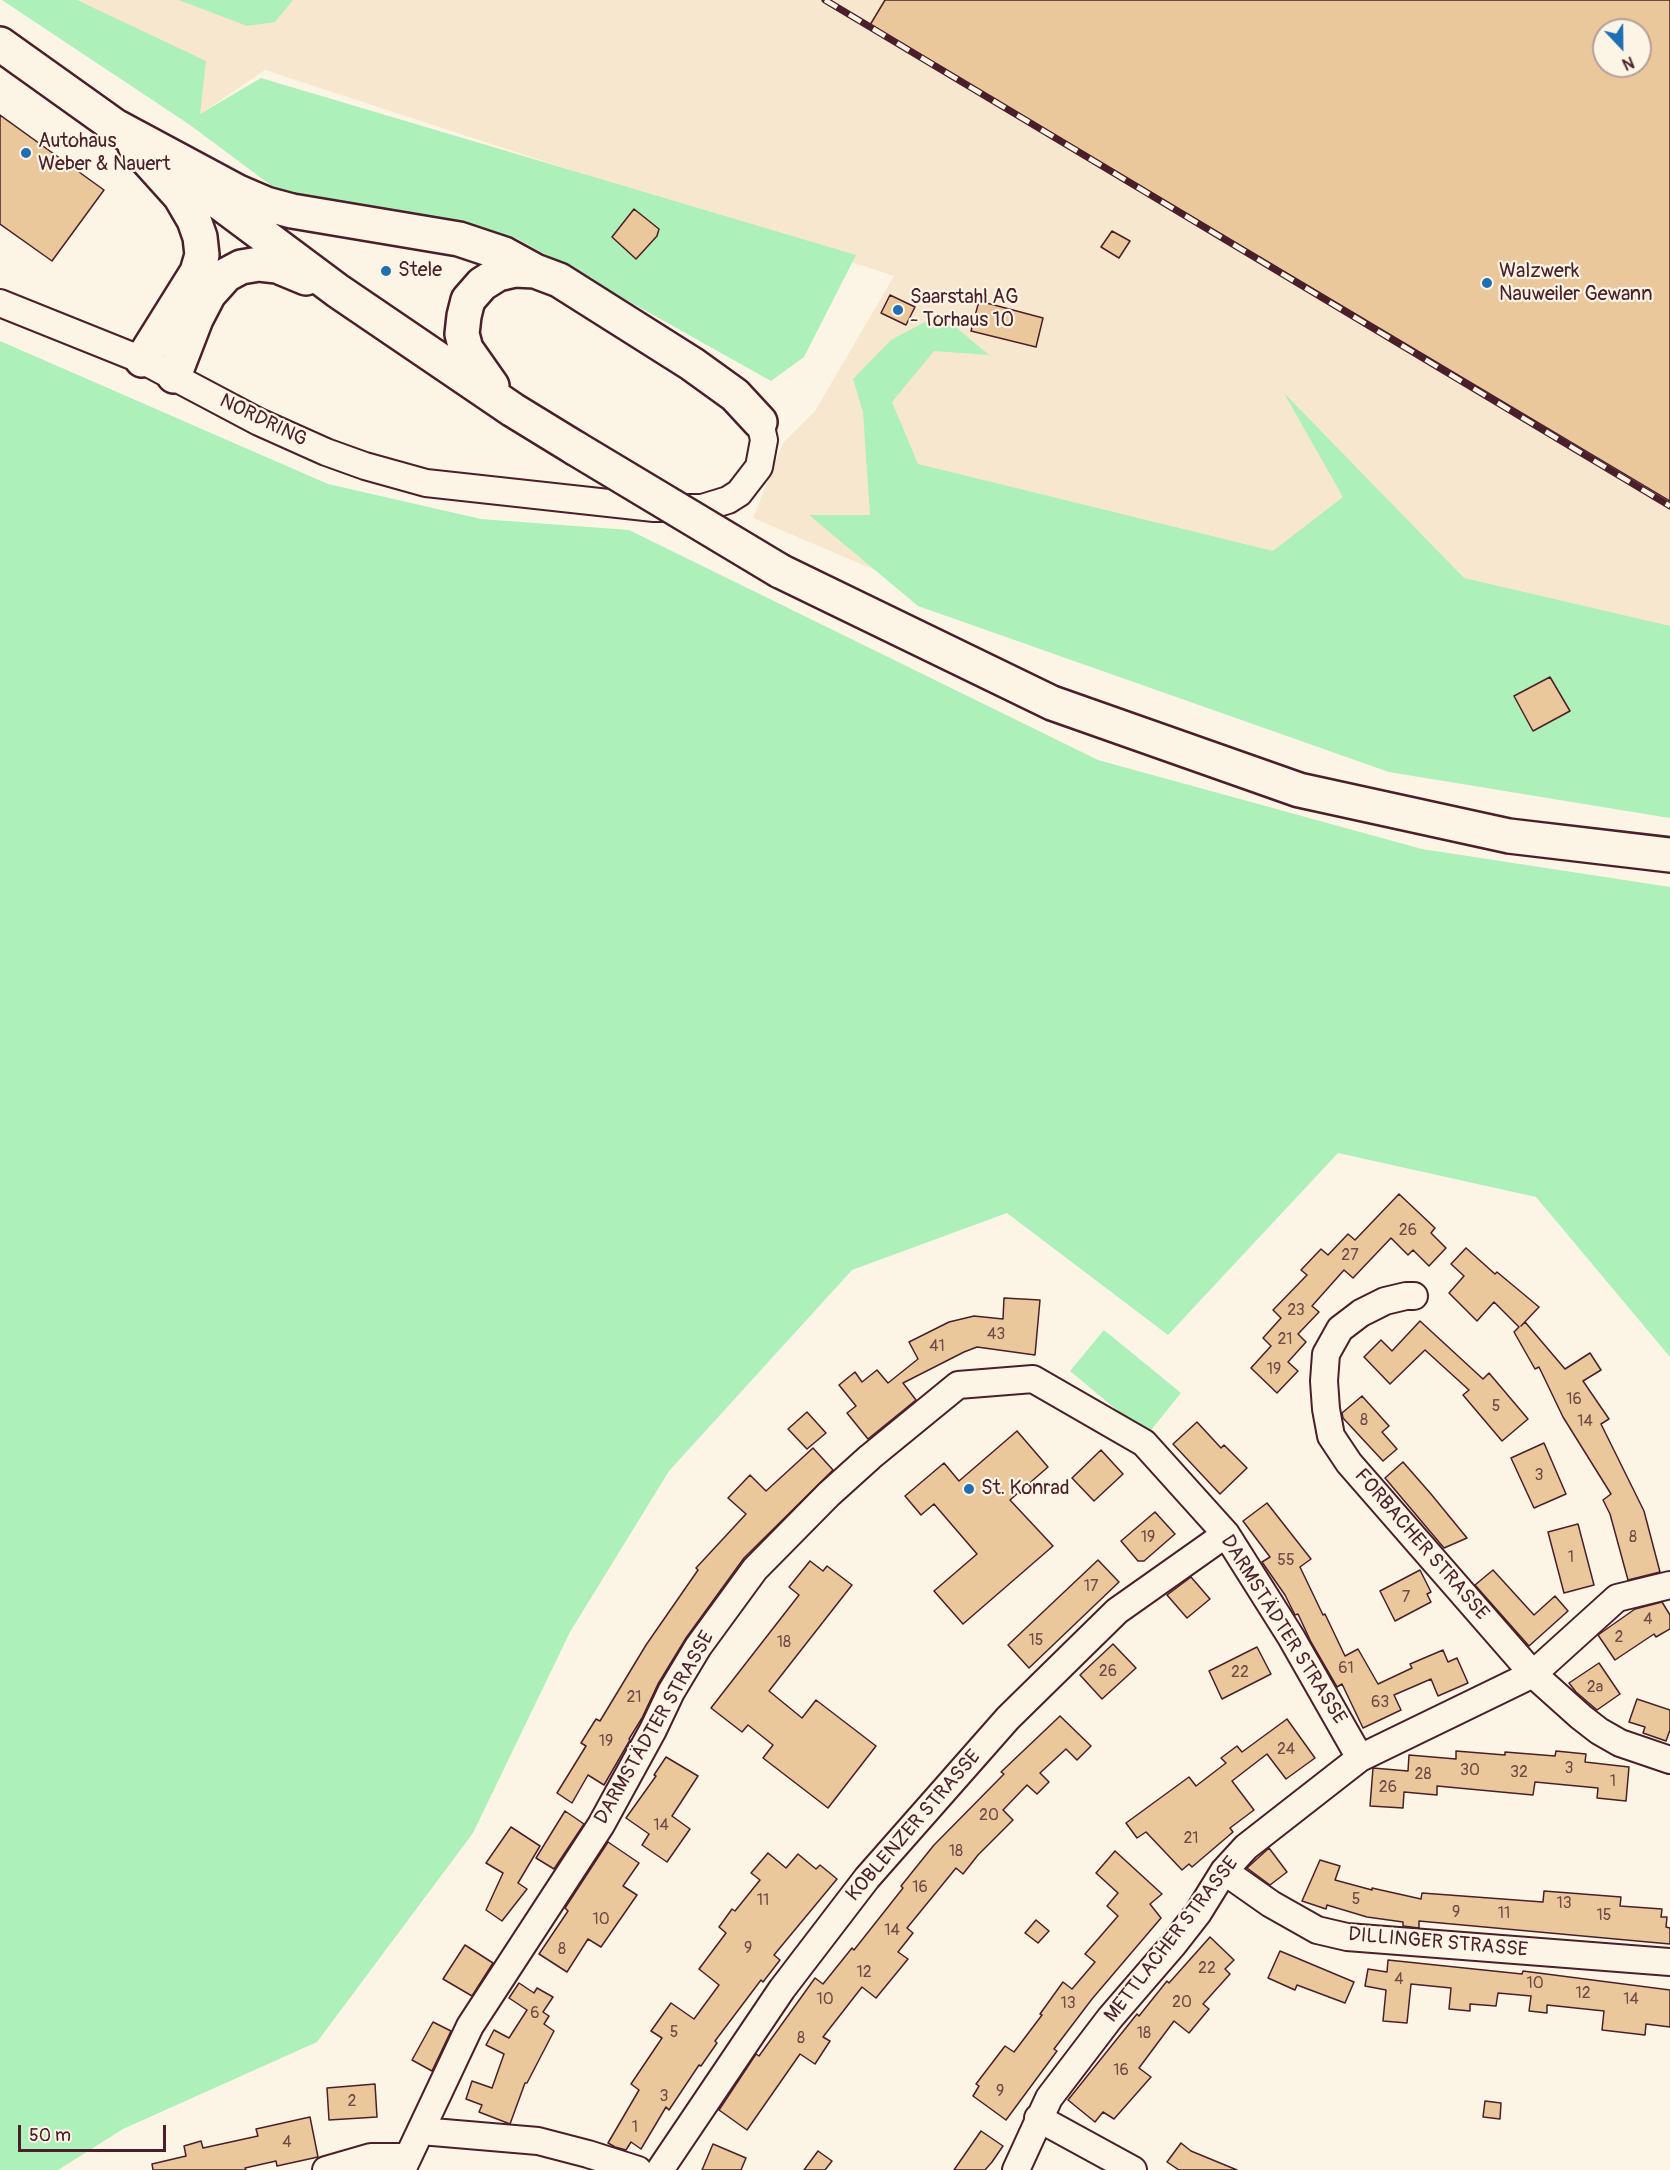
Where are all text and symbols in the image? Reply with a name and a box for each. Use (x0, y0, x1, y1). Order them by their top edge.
north arrow (1592, 18, 1652, 78)
text: N (1619, 52, 1637, 74)
place label: Autohaus Weber & Nauert (38, 130, 170, 177)
marker: Autohaus Weber & Nauert (19, 146, 33, 160)
place label: Stele (398, 259, 442, 283)
place label: Walzwerk Nauweiler Gewann (1499, 260, 1652, 307)
marker: Stele (379, 264, 393, 278)
marker: Walzwerk Nauweiler Gewann (1480, 276, 1494, 290)
place label: Saarstahl AG - Torhaus 10 (910, 286, 1018, 333)
marker: Saarstahl AG - Torhaus 10 (891, 303, 905, 317)
street label: NORDRING (215, 390, 311, 452)
house number: 26 (1399, 1221, 1417, 1241)
house number: 27 (1341, 1246, 1359, 1266)
house number: 23 (1287, 1301, 1305, 1321)
house number: 43 (987, 1325, 1005, 1345)
house number: 21 (1277, 1330, 1293, 1350)
house number: 41 (929, 1337, 945, 1357)
house number: 19 (1267, 1360, 1281, 1380)
house number: 16 (1566, 1390, 1582, 1410)
house number: 5 (1492, 1397, 1500, 1417)
house number: 8 (1360, 1411, 1368, 1431)
house number: 14 (1577, 1412, 1593, 1432)
street label: FORBACHER STRASSE (1349, 1464, 1493, 1626)
house number: 3 (1535, 1466, 1543, 1486)
place label: St. Konrad (981, 1477, 1070, 1501)
marker: St. Konrad (962, 1482, 976, 1496)
house number: 19 (1141, 1528, 1155, 1548)
house number: 8 (1629, 1528, 1637, 1548)
street label: DARMSTÄDTER STRASSE (1215, 1531, 1351, 1729)
house number: 1 (1568, 1548, 1574, 1568)
house number: 55 (1277, 1551, 1295, 1571)
house number: 17 (1084, 1577, 1098, 1597)
house number: 7 (1402, 1588, 1410, 1608)
house number: 4 (1643, 1610, 1653, 1630)
street label: DARMSTÄDTER STRASSE (590, 1627, 720, 1829)
house number: 2 (1615, 1628, 1623, 1648)
house number: 15 (1029, 1631, 1043, 1651)
house number: 18 (777, 1633, 791, 1653)
house number: 61 (1338, 1659, 1354, 1679)
house number: 26 (1099, 1662, 1117, 1682)
house number: 22 (1231, 1663, 1249, 1683)
house number: 2a (1587, 1678, 1603, 1698)
house number: 21 (626, 1688, 642, 1708)
house number: 63 (1371, 1693, 1389, 1713)
house number: 19 (599, 1732, 613, 1752)
house number: 24 (1277, 1740, 1295, 1760)
street label: KOBLENZER STRASSE (842, 1745, 986, 1907)
house number: 3 (1565, 1759, 1573, 1779)
house number: 30 (1460, 1761, 1480, 1781)
house number: 32 (1510, 1763, 1528, 1783)
house number: 28 (1414, 1765, 1432, 1785)
house number: 1 (1610, 1772, 1616, 1792)
house number: 26 (1379, 1778, 1397, 1798)
house number: 20 (979, 1806, 999, 1826)
house number: 14 (653, 1816, 669, 1836)
house number: 21 (1183, 1829, 1199, 1849)
house number: 18 (949, 1842, 963, 1862)
street label: METTLACHER STRASSE (1100, 1852, 1244, 2028)
house number: 16 (912, 1878, 928, 1898)
house number: 5 (1352, 1890, 1360, 1910)
house number: 11 (757, 1891, 769, 1911)
house number: 13 (1556, 1894, 1572, 1914)
house number: 9 (1452, 1903, 1460, 1923)
house number: 11 (1498, 1904, 1510, 1924)
house number: 15 (1597, 1906, 1611, 1926)
house number: 10 (592, 1910, 610, 1930)
house number: 14 (884, 1921, 900, 1941)
street label: DILLINGER STRASSE (1347, 1923, 1529, 1963)
house number: 9 (744, 1939, 752, 1959)
house number: 8 (558, 1940, 566, 1960)
house number: 22 (1198, 1959, 1216, 1979)
house number: 12 (856, 1963, 872, 1983)
house number: 4 (1394, 1970, 1404, 1990)
house number: 10 (1526, 1974, 1544, 1994)
house number: 12 (1575, 1984, 1591, 2004)
house number: 10 (816, 1990, 834, 2010)
house number: 14 (1623, 1990, 1639, 2010)
house number: 20 (1172, 1993, 1192, 2013)
house number: 13 (1060, 1994, 1076, 2014)
house number: 6 (530, 2004, 540, 2024)
house number: 5 (670, 2023, 678, 2043)
house number: 18 (1137, 2024, 1151, 2044)
house number: 8 (797, 2029, 805, 2049)
house number: 16 (1113, 2061, 1129, 2081)
house number: 9 (996, 2082, 1004, 2102)
house number: 3 (660, 2087, 668, 2107)
house number: 2 (348, 2092, 356, 2112)
scale bar (21, 2113, 170, 2151)
house number: 1 (632, 2118, 638, 2138)
text: 50 m (29, 2124, 71, 2147)
house number: 4 (282, 2133, 292, 2153)

